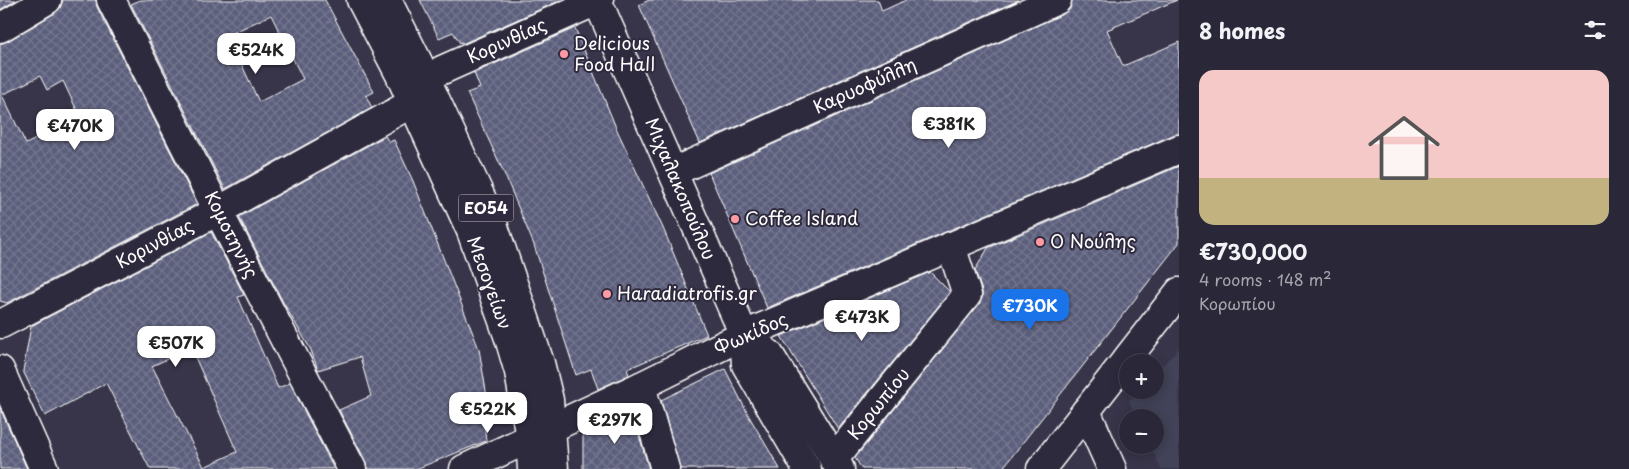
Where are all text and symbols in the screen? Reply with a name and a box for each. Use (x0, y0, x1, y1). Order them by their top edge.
street label: Κορινθίας (462, 10, 550, 69)
text: 8 homes (1199, 14, 1285, 46)
icon: filters (1581, 16, 1609, 44)
place label: Delicious Food Hall (574, 29, 655, 77)
pin: €524K (221, 32, 291, 75)
text: €524K (228, 37, 284, 61)
marker: Delicious Food Hall (558, 48, 570, 60)
street label: Καρυοφύλλη (808, 50, 920, 119)
icon: home (1359, 103, 1449, 193)
pin: €381K (914, 106, 984, 149)
pin: €470K (40, 108, 110, 151)
text: €381K (923, 111, 975, 135)
text: €470K (47, 113, 103, 137)
street label: Μιχαλακοπούλου (639, 113, 724, 264)
street label: Κομοτηνής (199, 186, 266, 283)
road number: ΕΟ54 (458, 194, 514, 222)
place label: Coffee Island (745, 204, 858, 231)
street label: Κορινθίας (111, 211, 198, 274)
marker: Coffee Island (729, 213, 741, 225)
place label: Ο Νούλης (1050, 227, 1136, 254)
street label: Μεσογείων (461, 232, 520, 333)
text: €730,000 (1199, 235, 1307, 267)
marker: Ο Νούλης (1034, 236, 1046, 248)
text: 4 rooms · 148 m² (1199, 267, 1332, 291)
place label: Haradiatrofis.gr (617, 279, 757, 306)
marker: Haradiatrofis.gr (601, 288, 613, 300)
pin: €730K (995, 288, 1065, 331)
text: Κορωπίου (1199, 291, 1276, 315)
text: €730K (1002, 293, 1058, 317)
pin: €473K (827, 300, 897, 342)
street label: Φωκίδος (709, 304, 791, 361)
text: €473K (835, 304, 889, 328)
pin: €507K (141, 326, 211, 368)
text: €507K (148, 330, 204, 354)
map controls (1119, 354, 1164, 454)
button: + (1119, 354, 1164, 399)
street label: Κορωπίου (840, 361, 915, 445)
pin: €522K (453, 392, 523, 434)
text: €522K (460, 396, 516, 420)
pin: €297K (580, 402, 650, 445)
text: €297K (588, 407, 642, 431)
button: − (1119, 409, 1164, 454)

